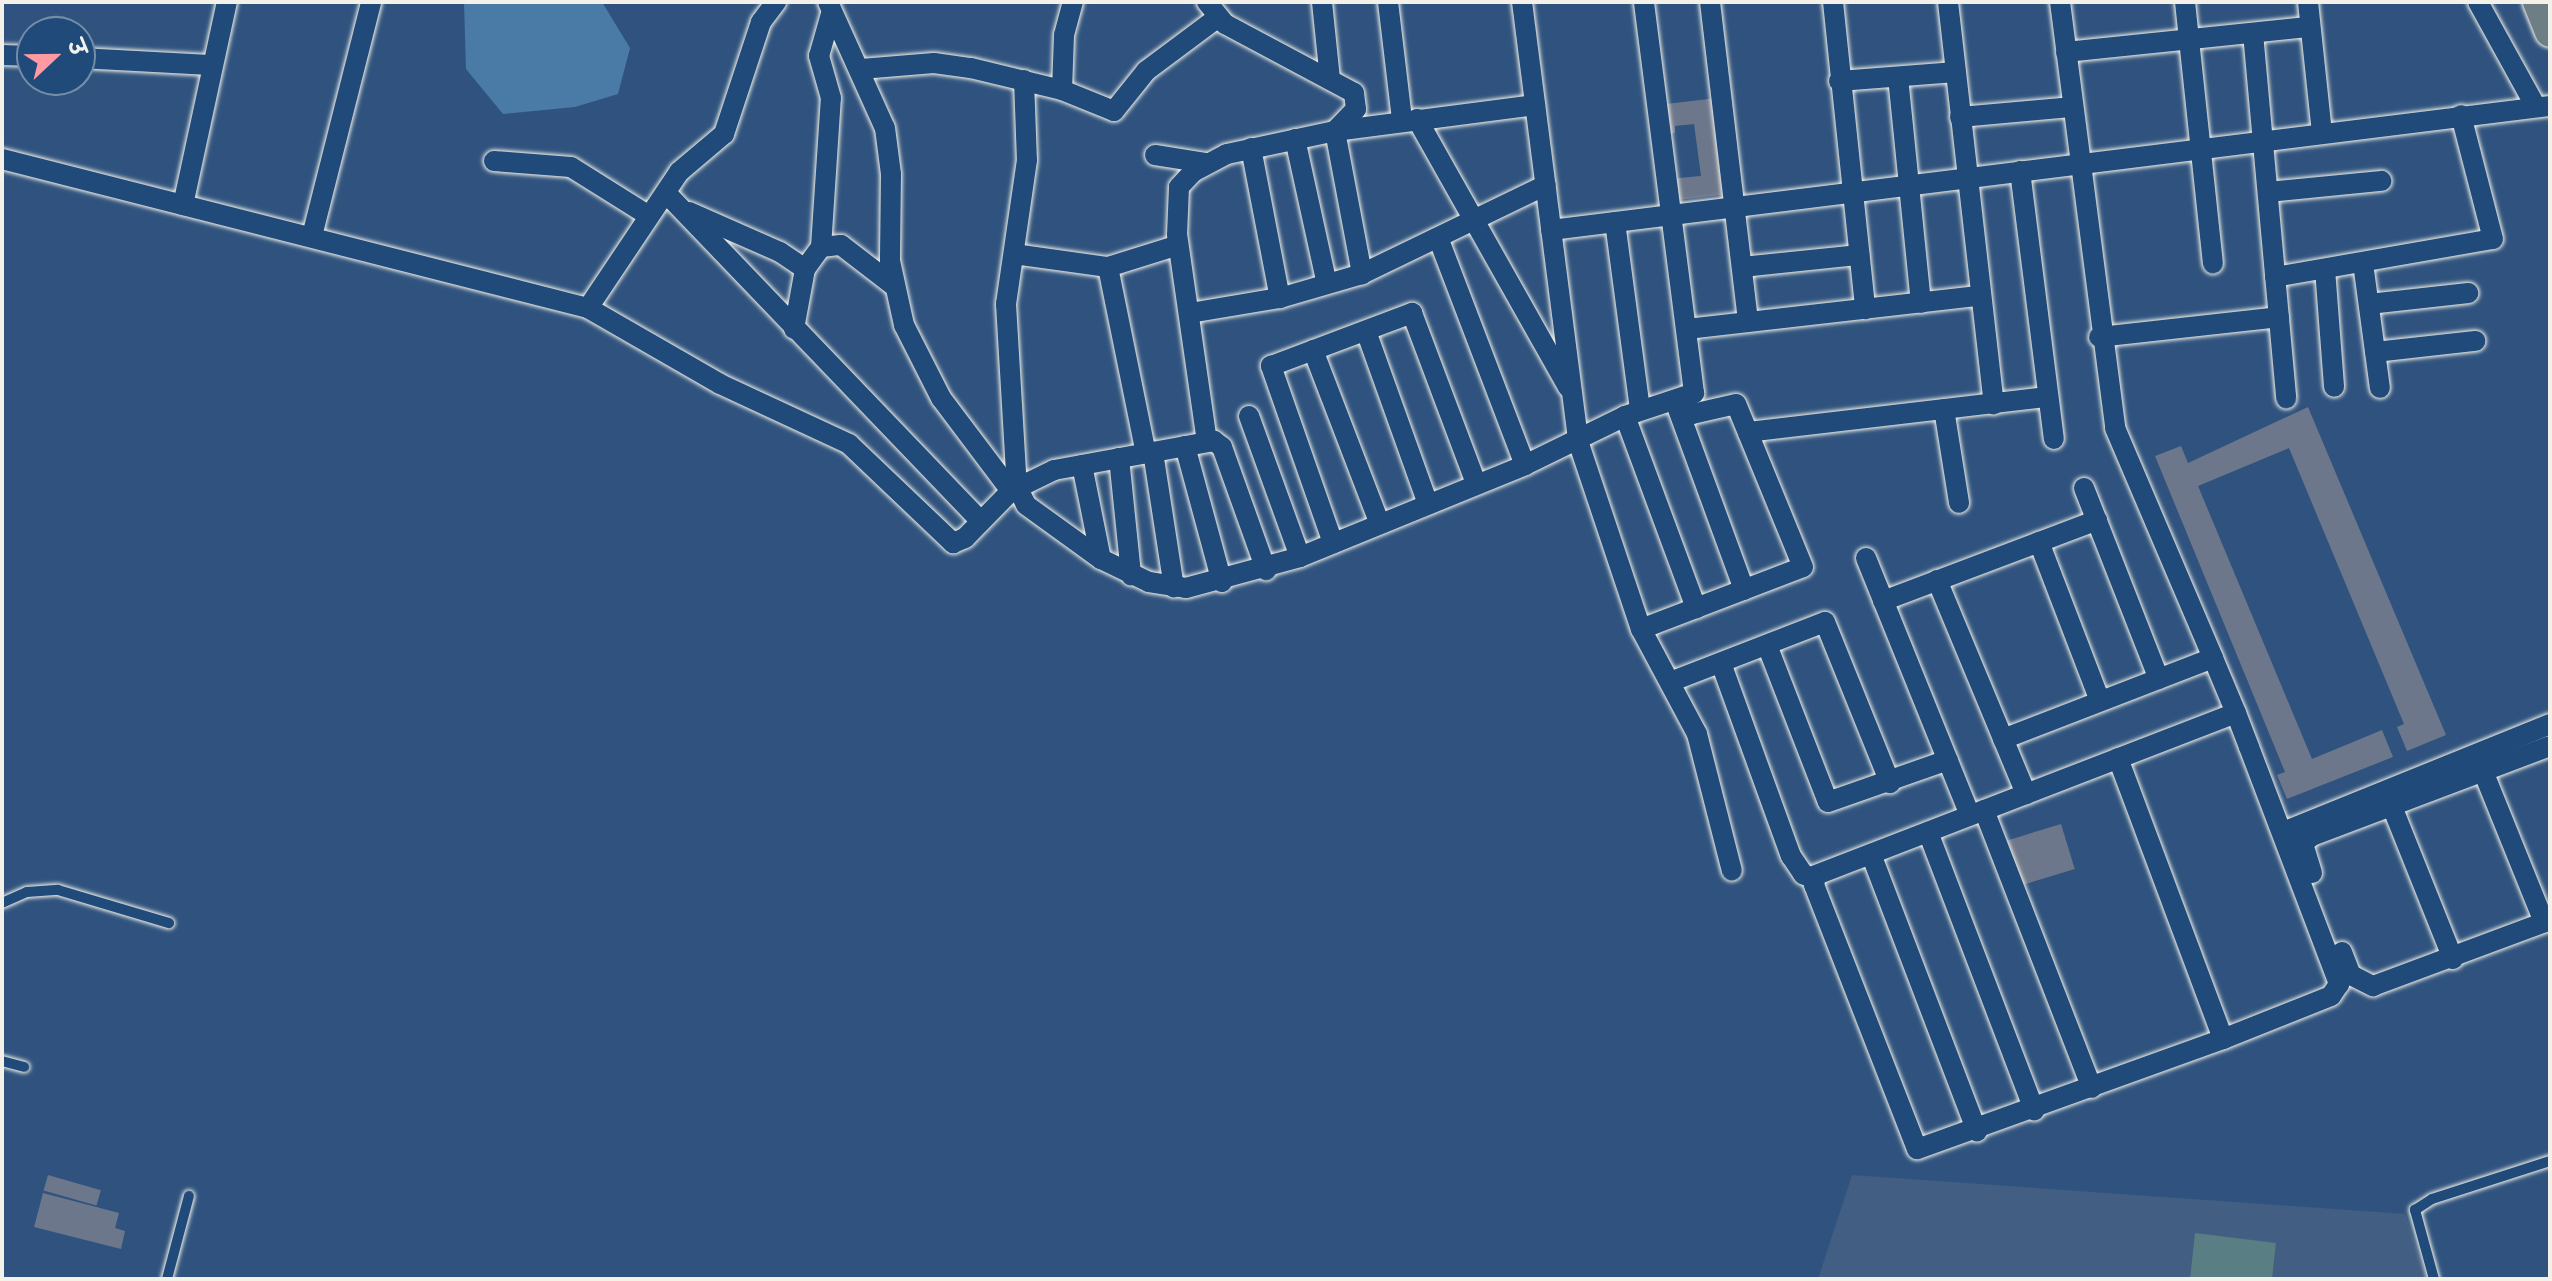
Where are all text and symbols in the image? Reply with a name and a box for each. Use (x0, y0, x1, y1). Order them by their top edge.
north arrow (16, 16, 96, 96)
text: उ (61, 35, 93, 60)

